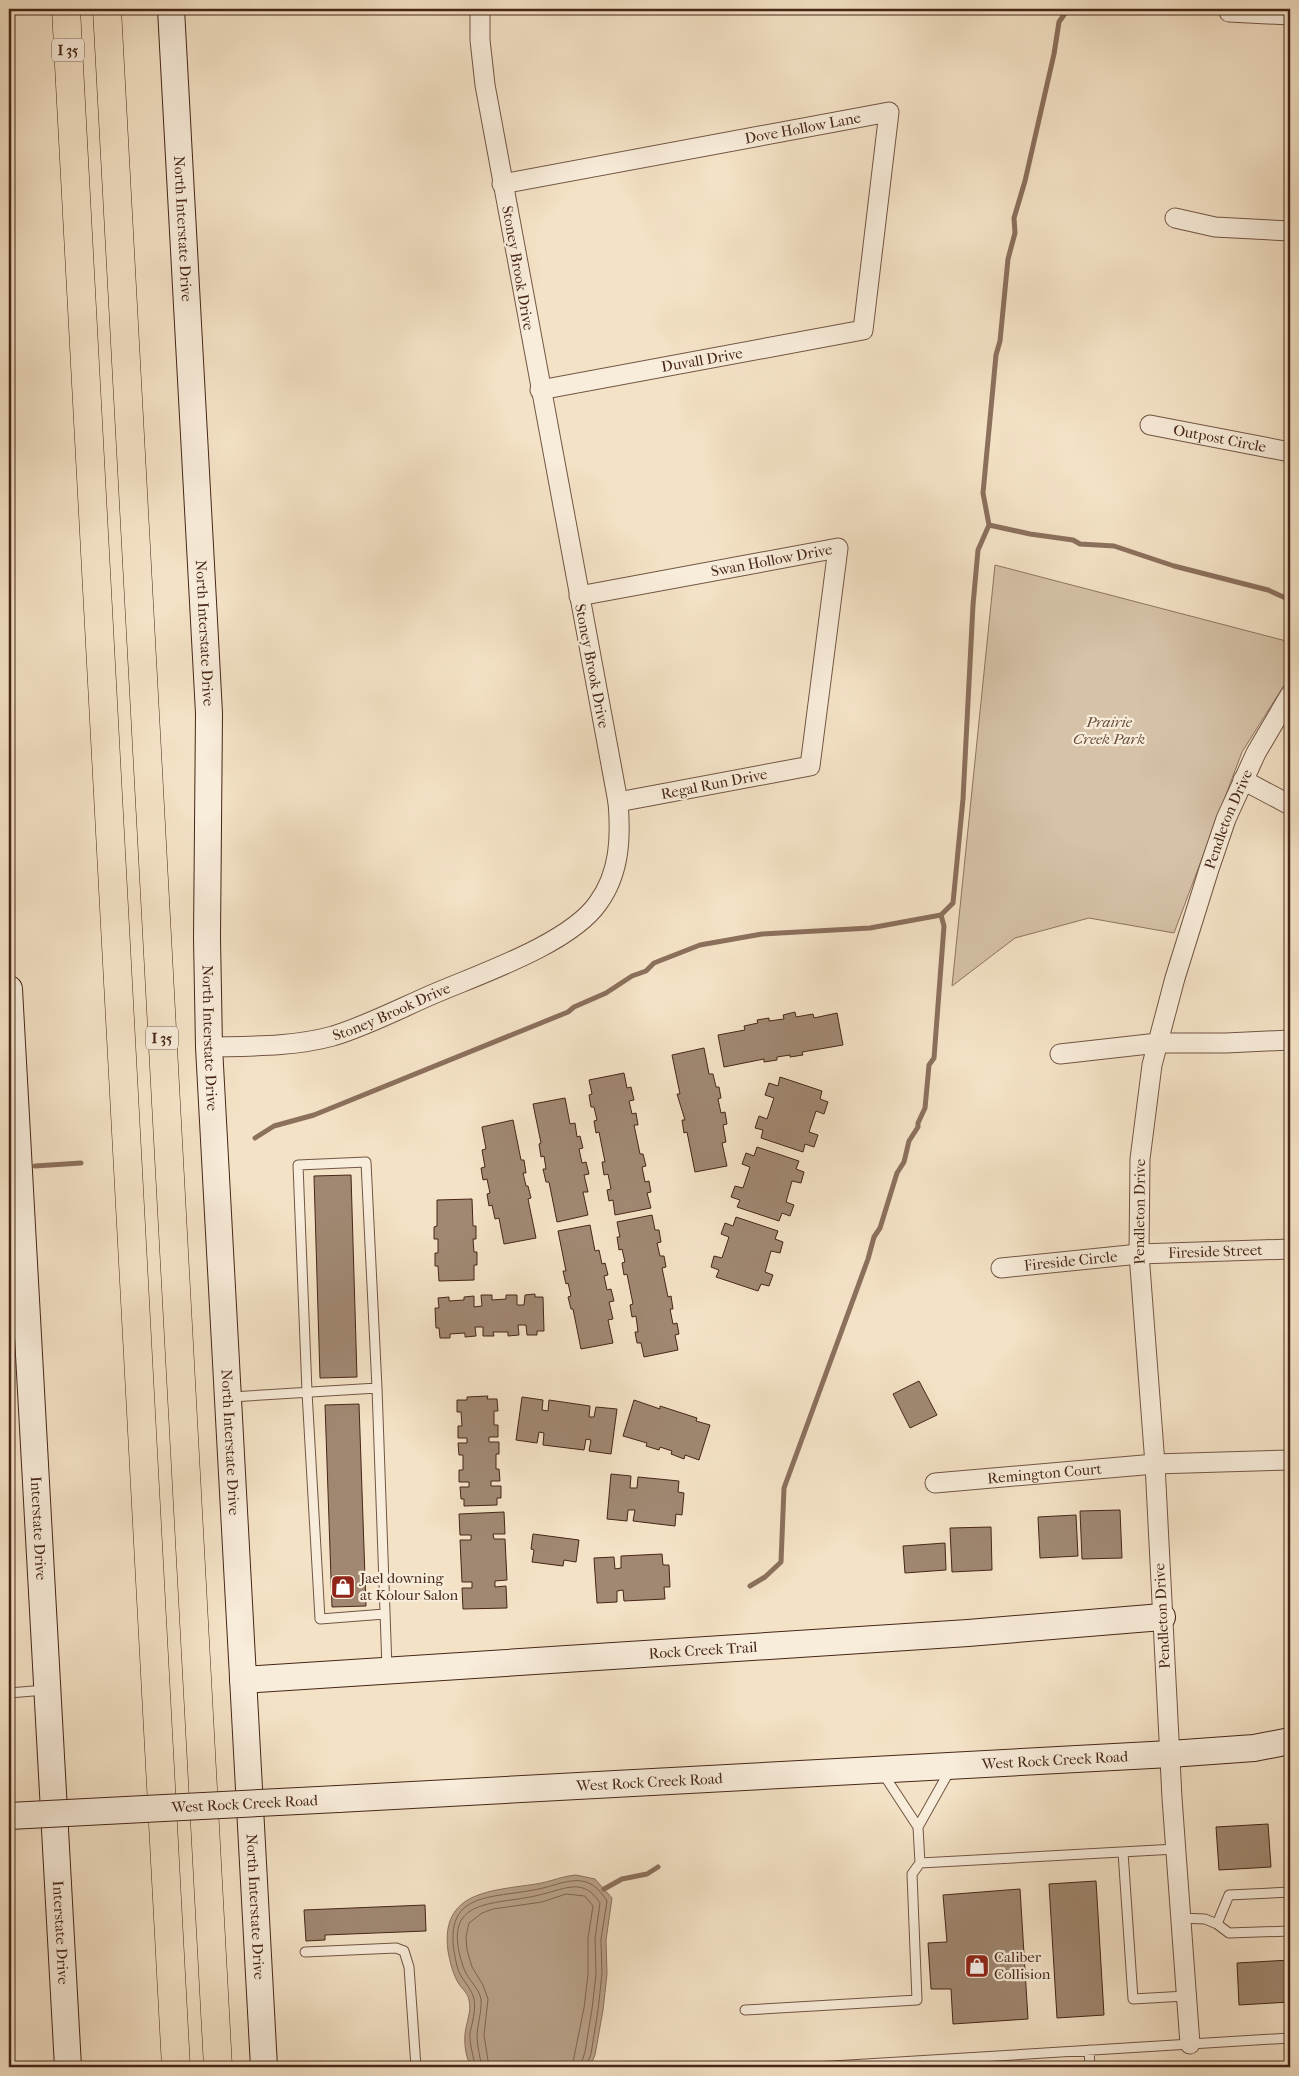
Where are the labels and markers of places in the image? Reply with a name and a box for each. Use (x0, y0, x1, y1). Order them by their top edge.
place label: Jael downing at Kolour Salon (359, 1569, 458, 1604)
shop icon: Jael downing at Kolour Salon (330, 1574, 356, 1600)
place label: Caliber Collision (994, 1948, 1051, 1983)
shop icon: Caliber Collision (964, 1953, 990, 1979)

